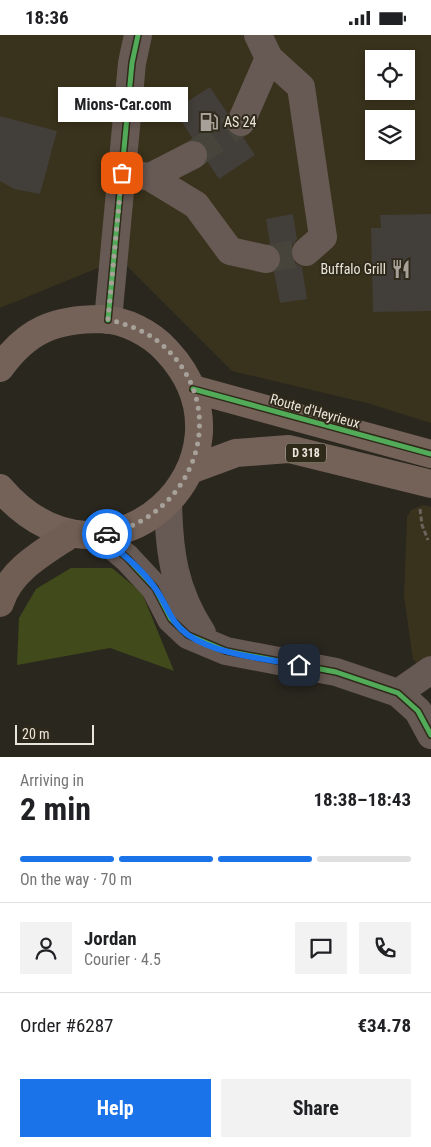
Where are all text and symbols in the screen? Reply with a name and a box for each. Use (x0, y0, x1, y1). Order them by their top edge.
text: 18:36 (25, 6, 69, 29)
map controls (365, 50, 415, 160)
button: locate (365, 50, 415, 100)
callout: Mions-Car.com (57, 88, 187, 123)
text: Mions-Car.com (74, 95, 172, 114)
button: layers (365, 110, 415, 160)
fuel station icon: AS 24 (198, 111, 220, 133)
place label: AS 24 (224, 114, 256, 130)
pin (101, 152, 143, 194)
icon: bag (108, 159, 136, 187)
restaurant icon: Buffalo Grill (390, 258, 412, 280)
place label: Buffalo Grill (320, 261, 386, 277)
street label: Route d'Heyrieux (268, 391, 362, 431)
road number: D 318 (286, 443, 326, 463)
courier (82, 509, 132, 559)
icon: car (93, 520, 121, 548)
pin (278, 644, 320, 686)
icon: home (285, 651, 313, 679)
scale bar (15, 722, 94, 745)
text: 20 m (22, 726, 50, 742)
text: Arriving in (20, 771, 84, 790)
text: 18:38–18:43 (313, 788, 411, 811)
text: 2 min (20, 790, 91, 828)
text: On the way · 70 m (20, 870, 132, 889)
button: person (20, 922, 72, 974)
button: chat (295, 922, 347, 974)
button: phone (359, 922, 411, 974)
text: Jordan (84, 927, 137, 950)
text: Courier · 4.5 (84, 950, 161, 969)
text: Order #6287 (20, 1014, 113, 1037)
text: €34.78 (357, 1014, 411, 1037)
button: Help (20, 1079, 211, 1137)
button: Share (221, 1079, 411, 1137)

